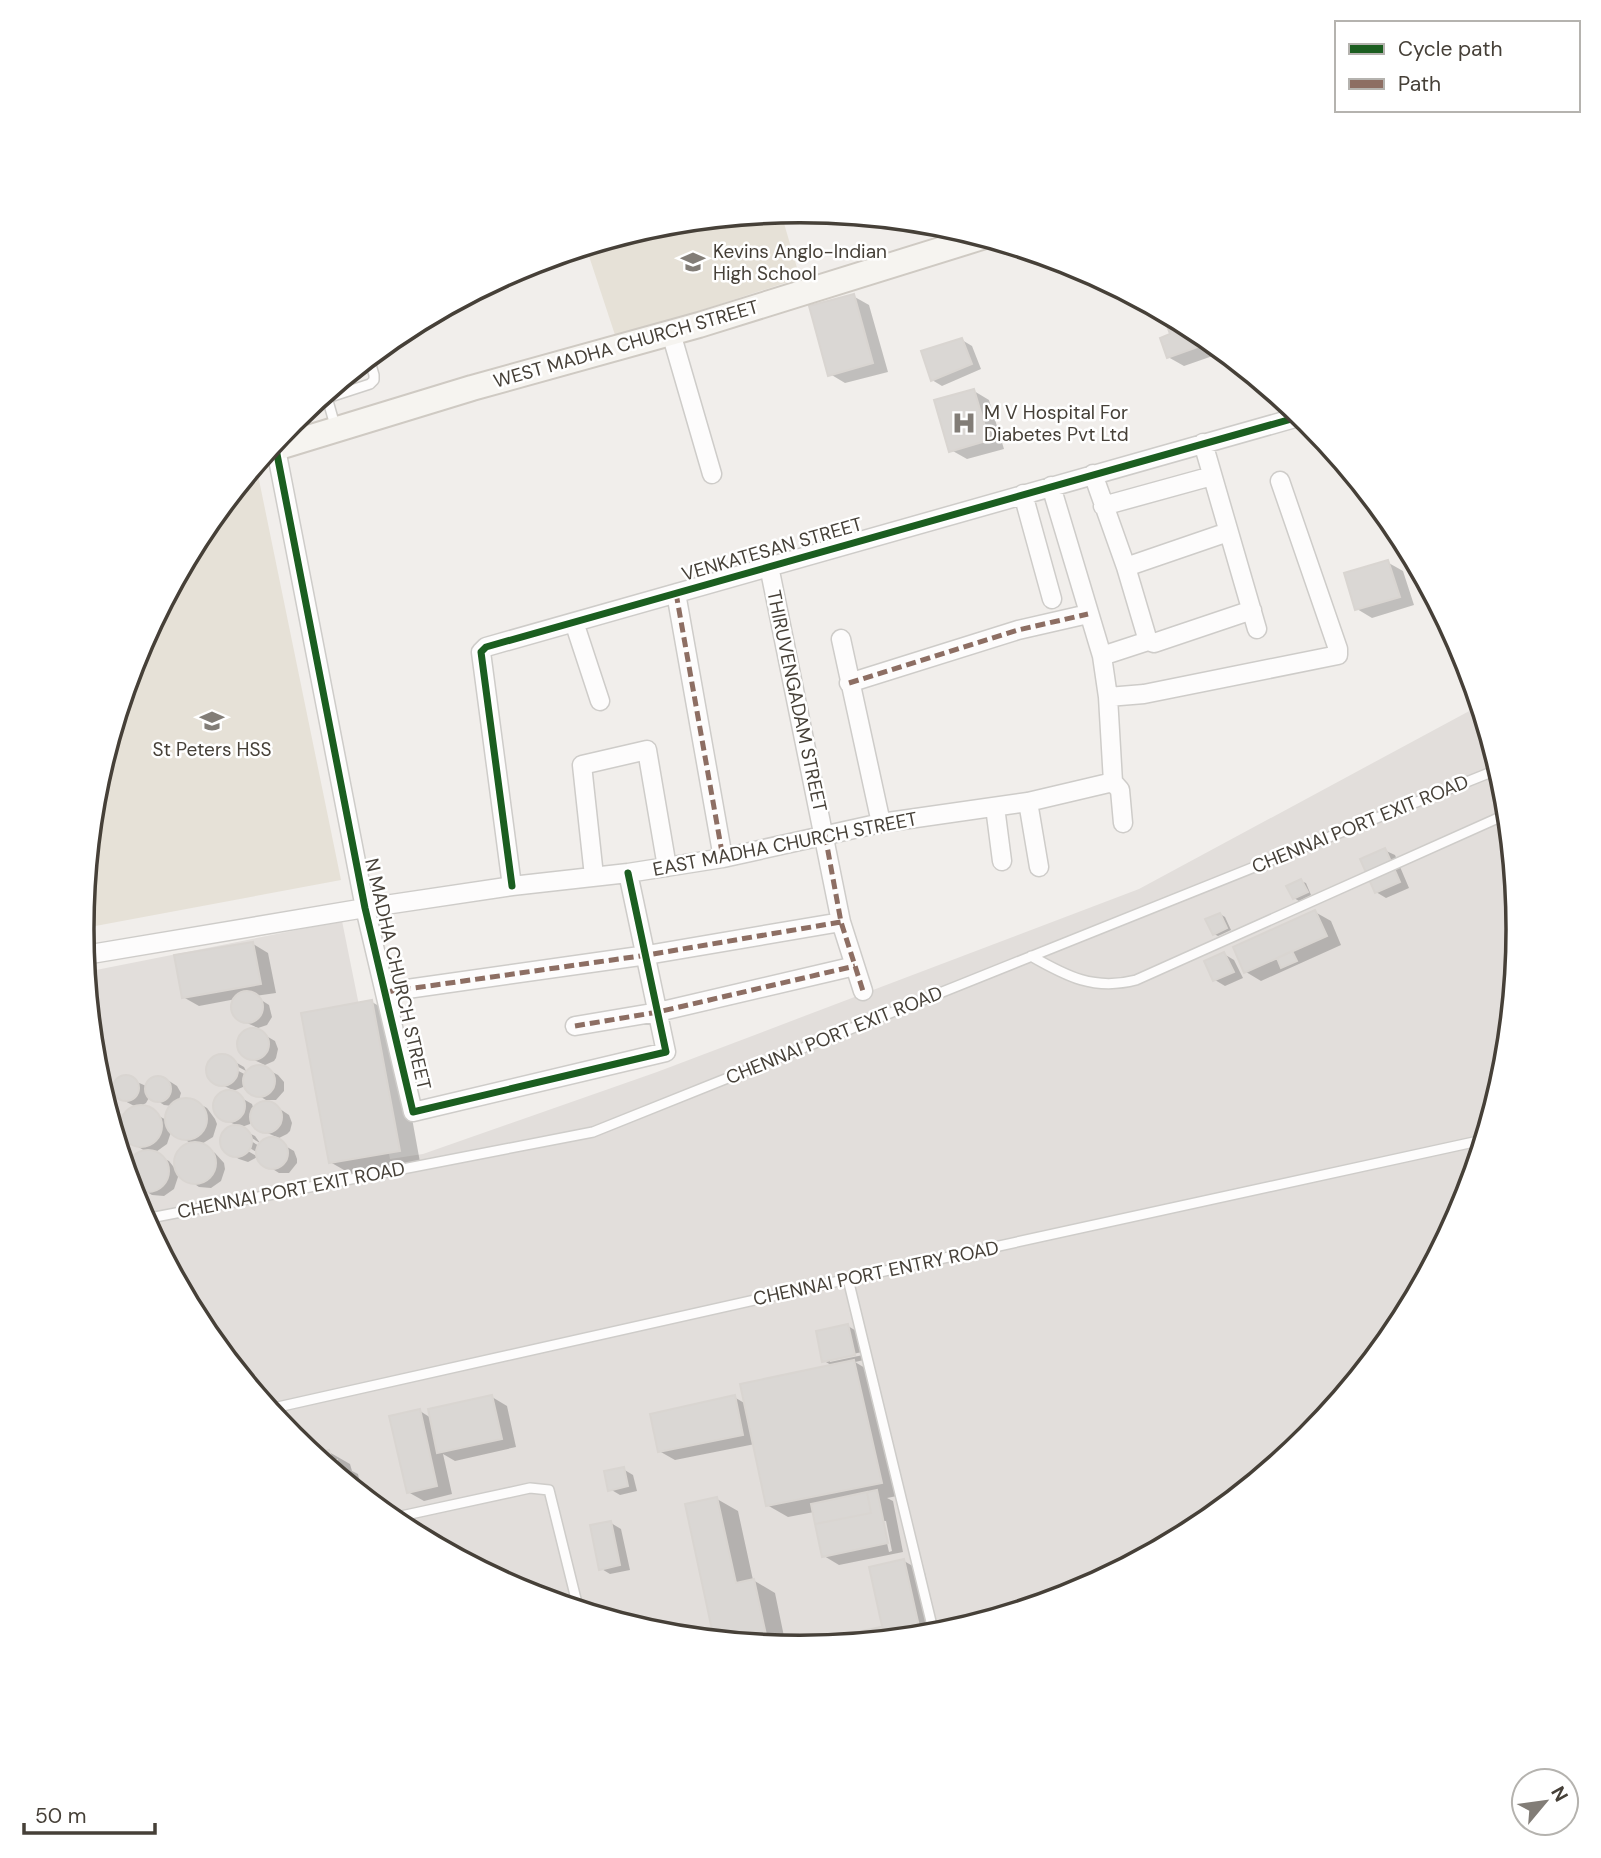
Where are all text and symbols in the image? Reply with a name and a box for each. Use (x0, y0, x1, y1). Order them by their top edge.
legend (1335, 21, 1580, 112)
text: Cycle path (1398, 35, 1503, 63)
text: Path (1398, 70, 1441, 98)
place label: Kevins Anglo-Indian High School (713, 239, 887, 286)
school or university icon: Kevins Anglo-Indian High School (679, 248, 707, 276)
street label: WEST MADHA CHURCH STREET (491, 294, 762, 394)
place label: M V Hospital For Diabetes Pvt Ltd (984, 400, 1129, 447)
hospital icon: M V Hospital For Diabetes Pvt Ltd (950, 409, 978, 437)
street label: VENKATESAN STREET (679, 511, 866, 587)
street label: THIRUVENGADAM STREET (761, 588, 833, 814)
school or university icon: St Peters HSS (198, 707, 226, 735)
place label: St Peters HSS (152, 737, 272, 762)
street label: CHENNAI PORT EXIT ROAD (1248, 769, 1472, 879)
street label: EAST MADHA CHURCH STREET (651, 806, 920, 882)
street label: N MADHA CHURCH STREET (359, 856, 437, 1093)
street label: CHENNAI PORT EXIT ROAD (722, 980, 946, 1090)
street label: CHENNAI PORT EXIT ROAD (175, 1156, 407, 1224)
street label: CHENNAI PORT ENTRY ROAD (751, 1235, 1001, 1311)
north arrow (1510, 1767, 1580, 1837)
text: N (1545, 1782, 1574, 1806)
scale bar (24, 1792, 156, 1836)
text: 50 m (35, 1802, 86, 1830)

